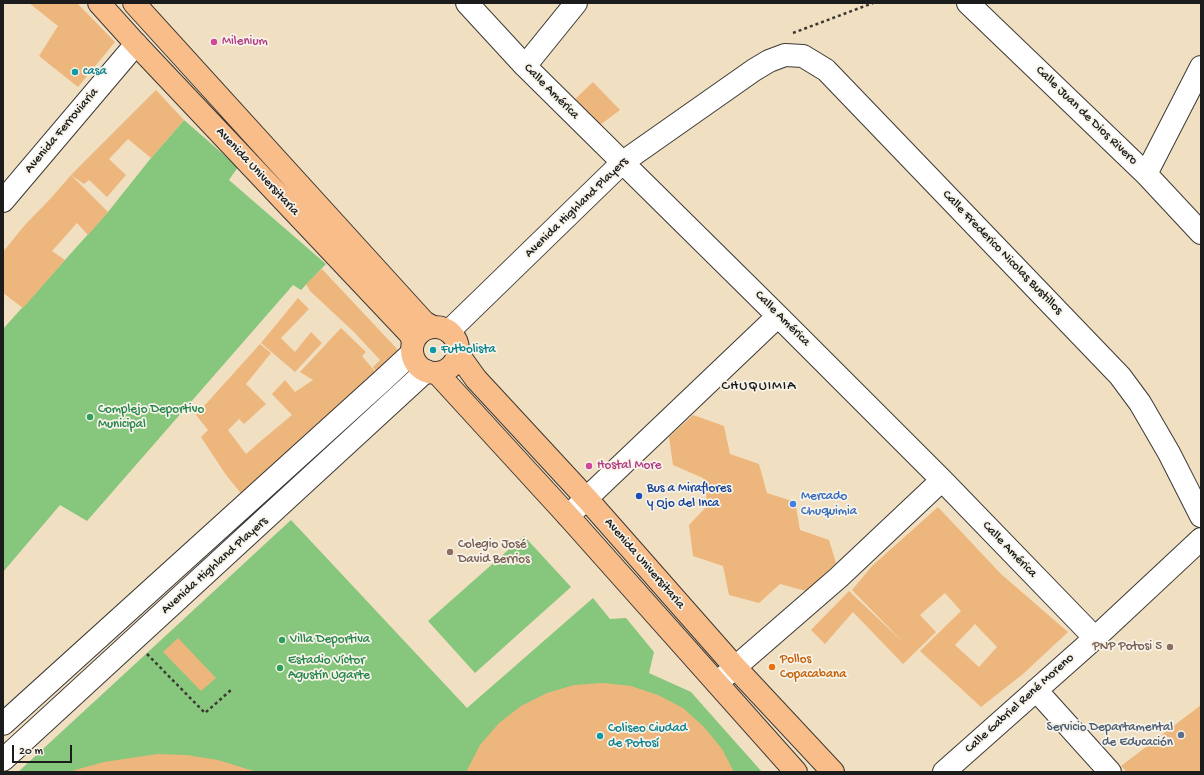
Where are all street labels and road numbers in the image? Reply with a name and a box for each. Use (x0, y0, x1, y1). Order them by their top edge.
street label: Calle América (520, 61, 582, 123)
street label: Calle Juan de Dios Rivero (1032, 63, 1140, 169)
street label: Avenida Ferroviaria (22, 85, 102, 177)
street label: Avenida Universitaria (212, 125, 302, 219)
street label: Avenida Highland Players (522, 154, 632, 262)
street label: Calle Frederico Nicolas Bustillos (938, 187, 1066, 319)
street label: Calle América (751, 288, 813, 350)
street label: Avenida Highland Players (158, 514, 272, 618)
street label: Avenida Universitaria (600, 515, 688, 613)
street label: Calle América (978, 519, 1040, 581)
street label: Calle Gabriel René Moreno (962, 651, 1078, 757)

